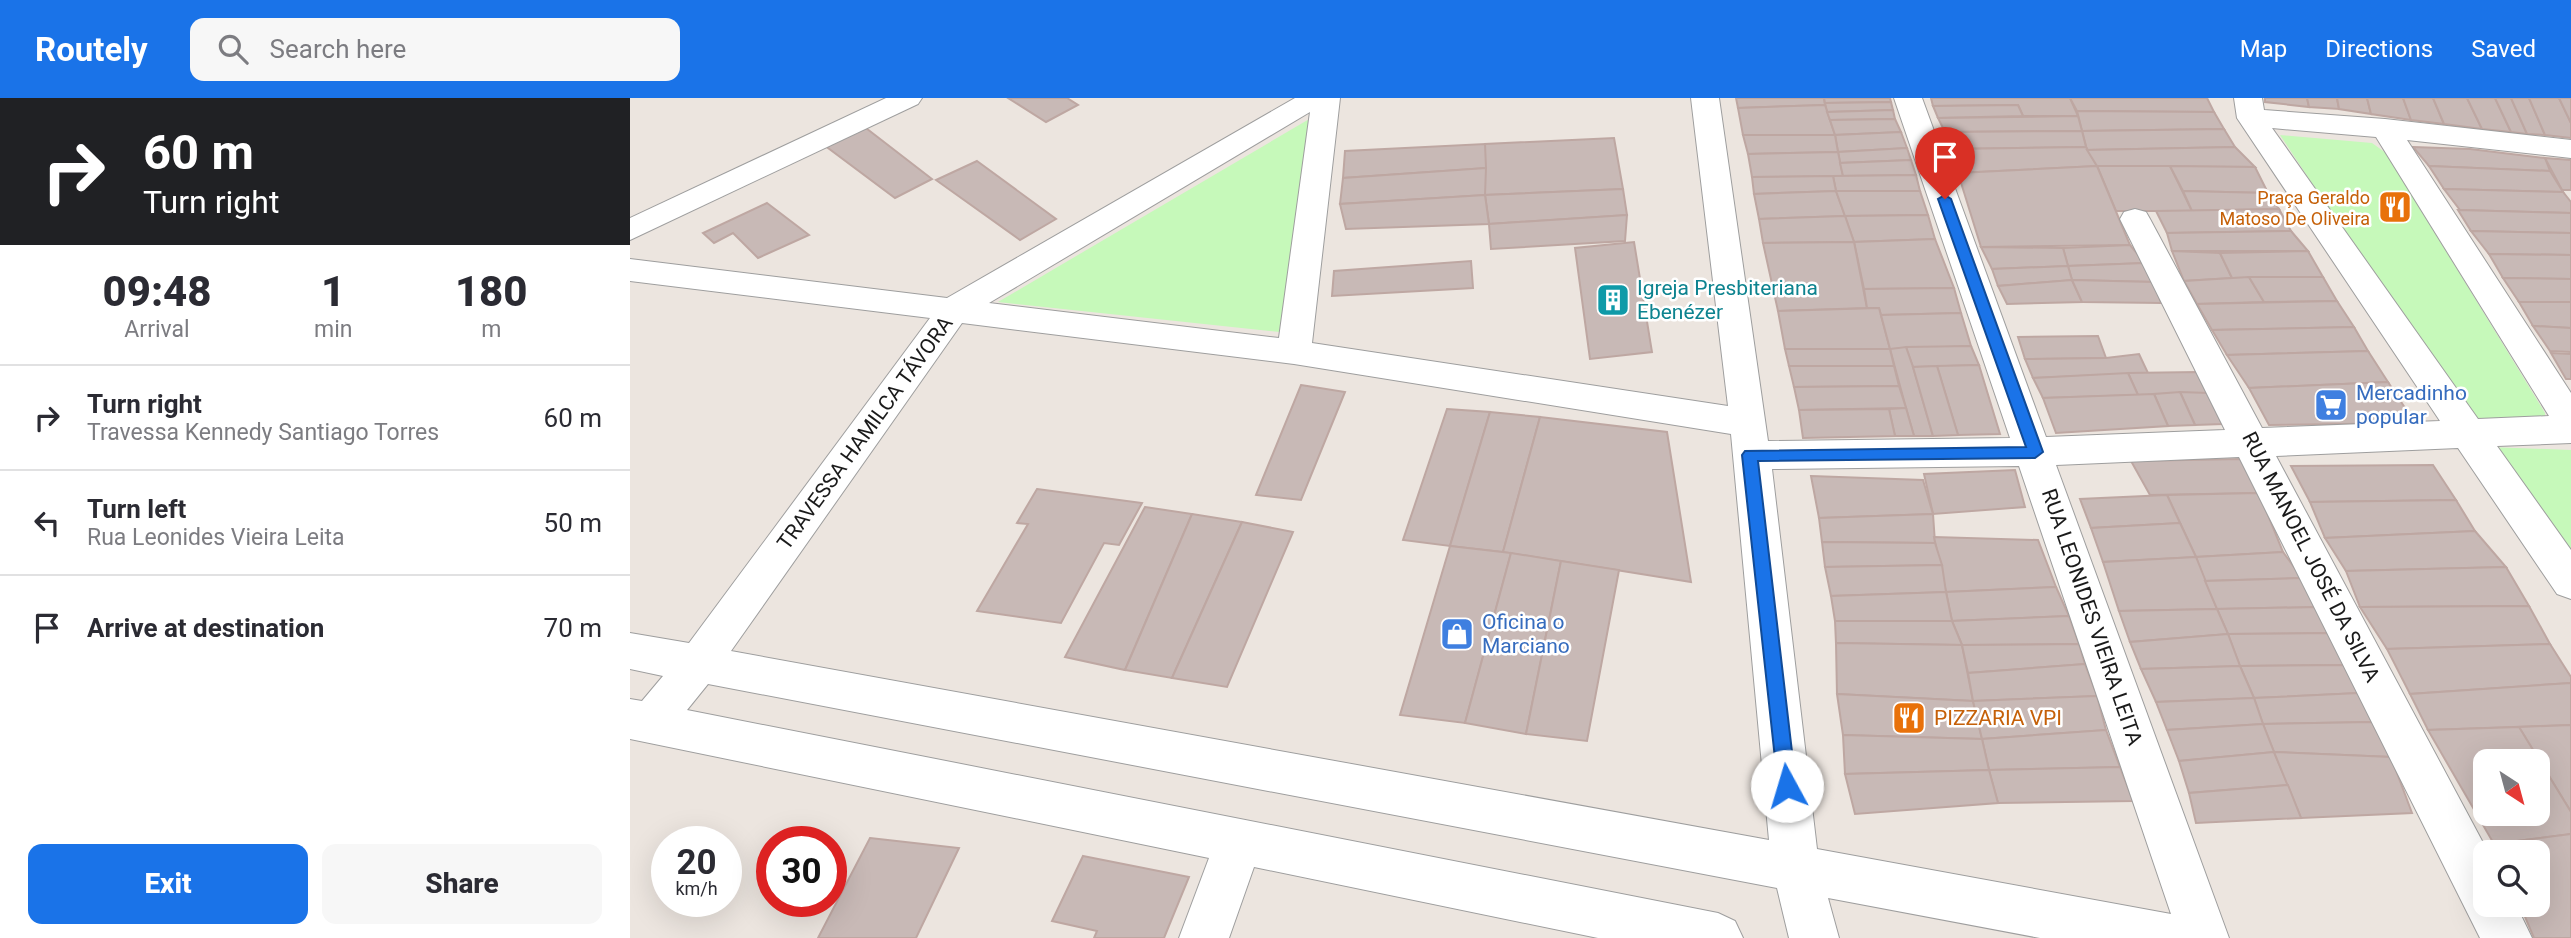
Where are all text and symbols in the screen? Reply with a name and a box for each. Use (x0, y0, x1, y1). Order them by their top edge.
search box (190, 18, 680, 81)
text: Routely (35, 30, 148, 69)
icon: search (214, 30, 252, 68)
text: Search here (270, 34, 406, 64)
text: Map (2240, 35, 2287, 63)
text: Directions (2325, 35, 2433, 63)
text: Saved (2471, 35, 2536, 63)
text: 60 m (143, 124, 254, 181)
icon: right (28, 126, 119, 217)
pin (1915, 127, 1975, 199)
icon: arrive (1926, 138, 1964, 176)
text: Turn right (143, 183, 279, 221)
place label: Praça Geraldo Matoso De Oliveira (2219, 187, 2370, 229)
restaurant icon: Praça Geraldo Matoso De Oliveira (2376, 188, 2414, 226)
text: 09:48 (102, 267, 212, 316)
text: 1 (321, 267, 345, 316)
text: 180 (455, 267, 528, 316)
place label: Igreja Presbiteriana Ebenézer (1637, 276, 1818, 324)
building icon: Igreja Presbiteriana Ebenézer (1594, 281, 1632, 319)
street label: TRAVESSA HAMILCA TÁVORA (772, 312, 958, 554)
text: Arrival (124, 316, 190, 343)
text: min (314, 316, 352, 343)
text: m (481, 316, 501, 343)
place label: Mercadinho popular (2356, 381, 2467, 429)
supermarket icon: Mercadinho popular (2312, 386, 2350, 424)
text: Turn right (87, 389, 202, 419)
icon: right (28, 399, 66, 437)
text: 60 m (544, 403, 602, 433)
text: Travessa Kennedy Santiago Torres (87, 419, 439, 446)
street label: RUA MANOEL JOSÉ DA SILVA (2237, 428, 2385, 686)
street label: RUA LEONIDES VIEIRA LEITA (2037, 486, 2147, 749)
text: Turn left (87, 494, 186, 524)
icon: left (28, 504, 66, 542)
text: 50 m (544, 508, 602, 538)
text: Rua Leonides Vieira Leita (87, 524, 345, 551)
icon: arrive (28, 609, 66, 647)
place label: Oficina o Marciano (1482, 610, 1570, 658)
text: Arrive at destination (87, 613, 324, 643)
text: 70 m (544, 613, 602, 643)
shop icon: Oficina o Marciano (1438, 615, 1476, 653)
restaurant icon: PIZZARIA VPI (1890, 699, 1928, 737)
place label: PIZZARIA VPI (1934, 706, 2062, 730)
position arrow (1750, 749, 1824, 823)
north arrow (2473, 749, 2550, 826)
map controls (2473, 749, 2550, 917)
speed limit sign: 30 (756, 826, 847, 917)
button: search (2473, 840, 2550, 917)
text: 20 (676, 842, 717, 883)
button: Exit (28, 844, 308, 924)
button: Share (322, 844, 602, 924)
text: km/h (675, 878, 718, 899)

